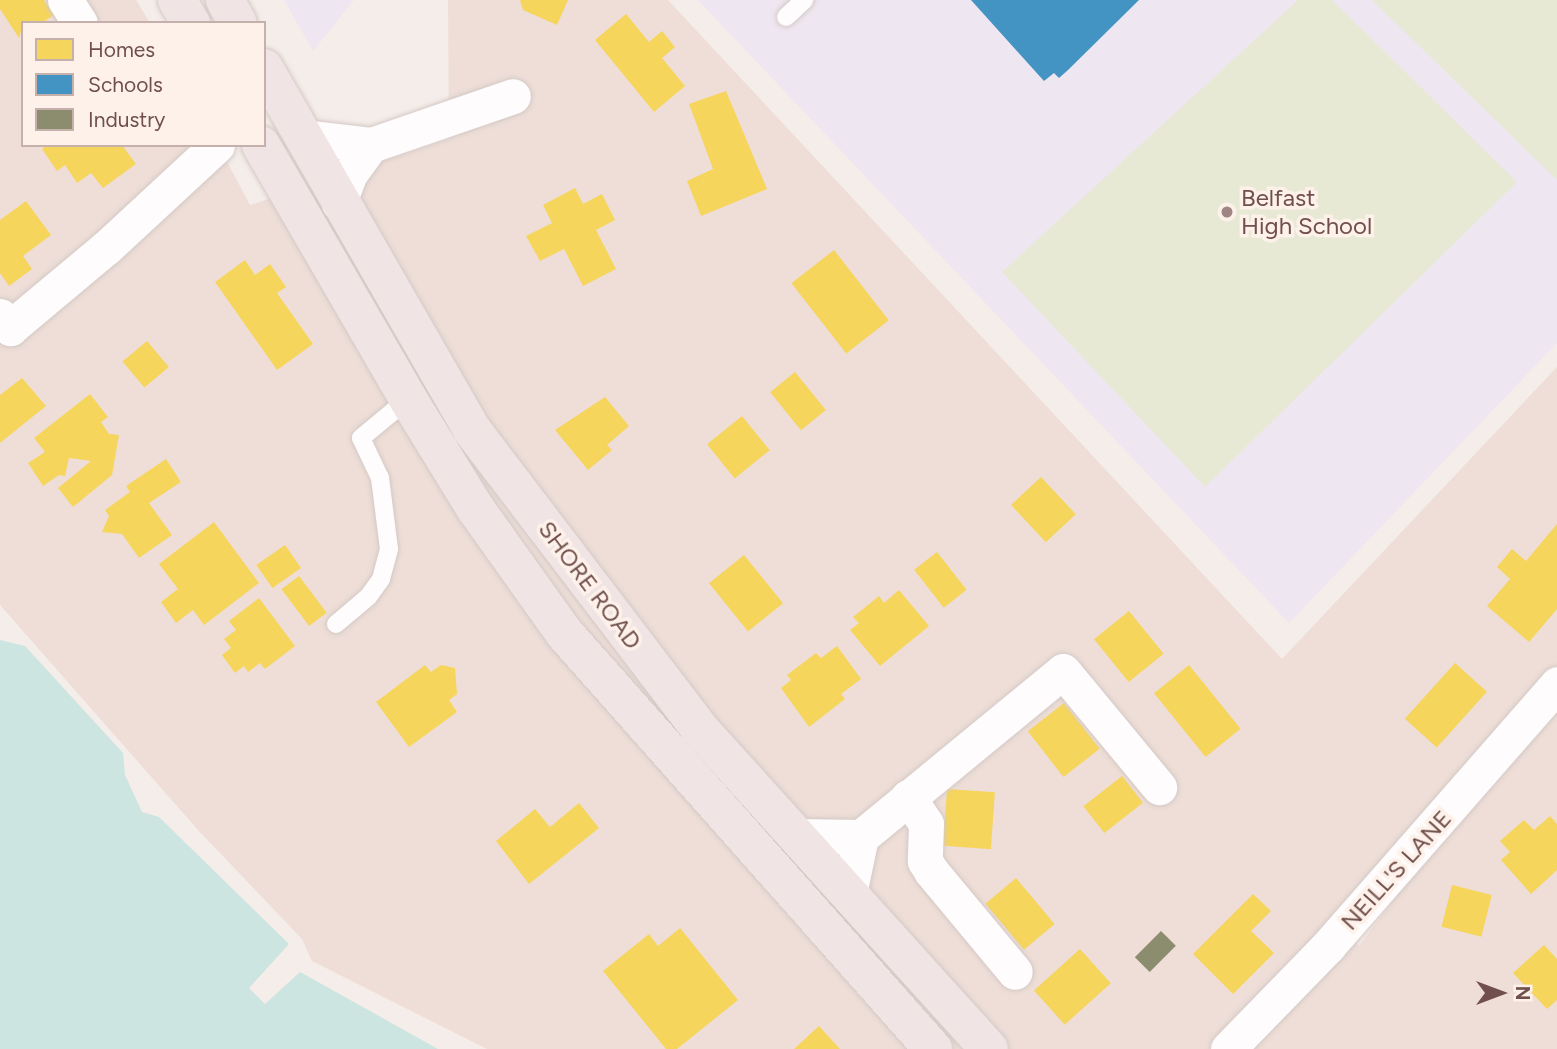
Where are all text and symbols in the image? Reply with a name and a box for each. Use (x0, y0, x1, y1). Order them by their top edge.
legend (21, 21, 266, 147)
text: Homes (88, 37, 155, 62)
text: Schools (88, 72, 163, 97)
text: Industry (88, 107, 165, 132)
place label: Belfast High School (1241, 184, 1372, 240)
marker: Belfast High School (1219, 204, 1235, 220)
street label: SHORE ROAD (532, 515, 648, 655)
street label: NEILL'S LANE (1335, 804, 1457, 936)
north arrow (1466, 958, 1536, 1028)
text: N (1511, 986, 1534, 1000)

